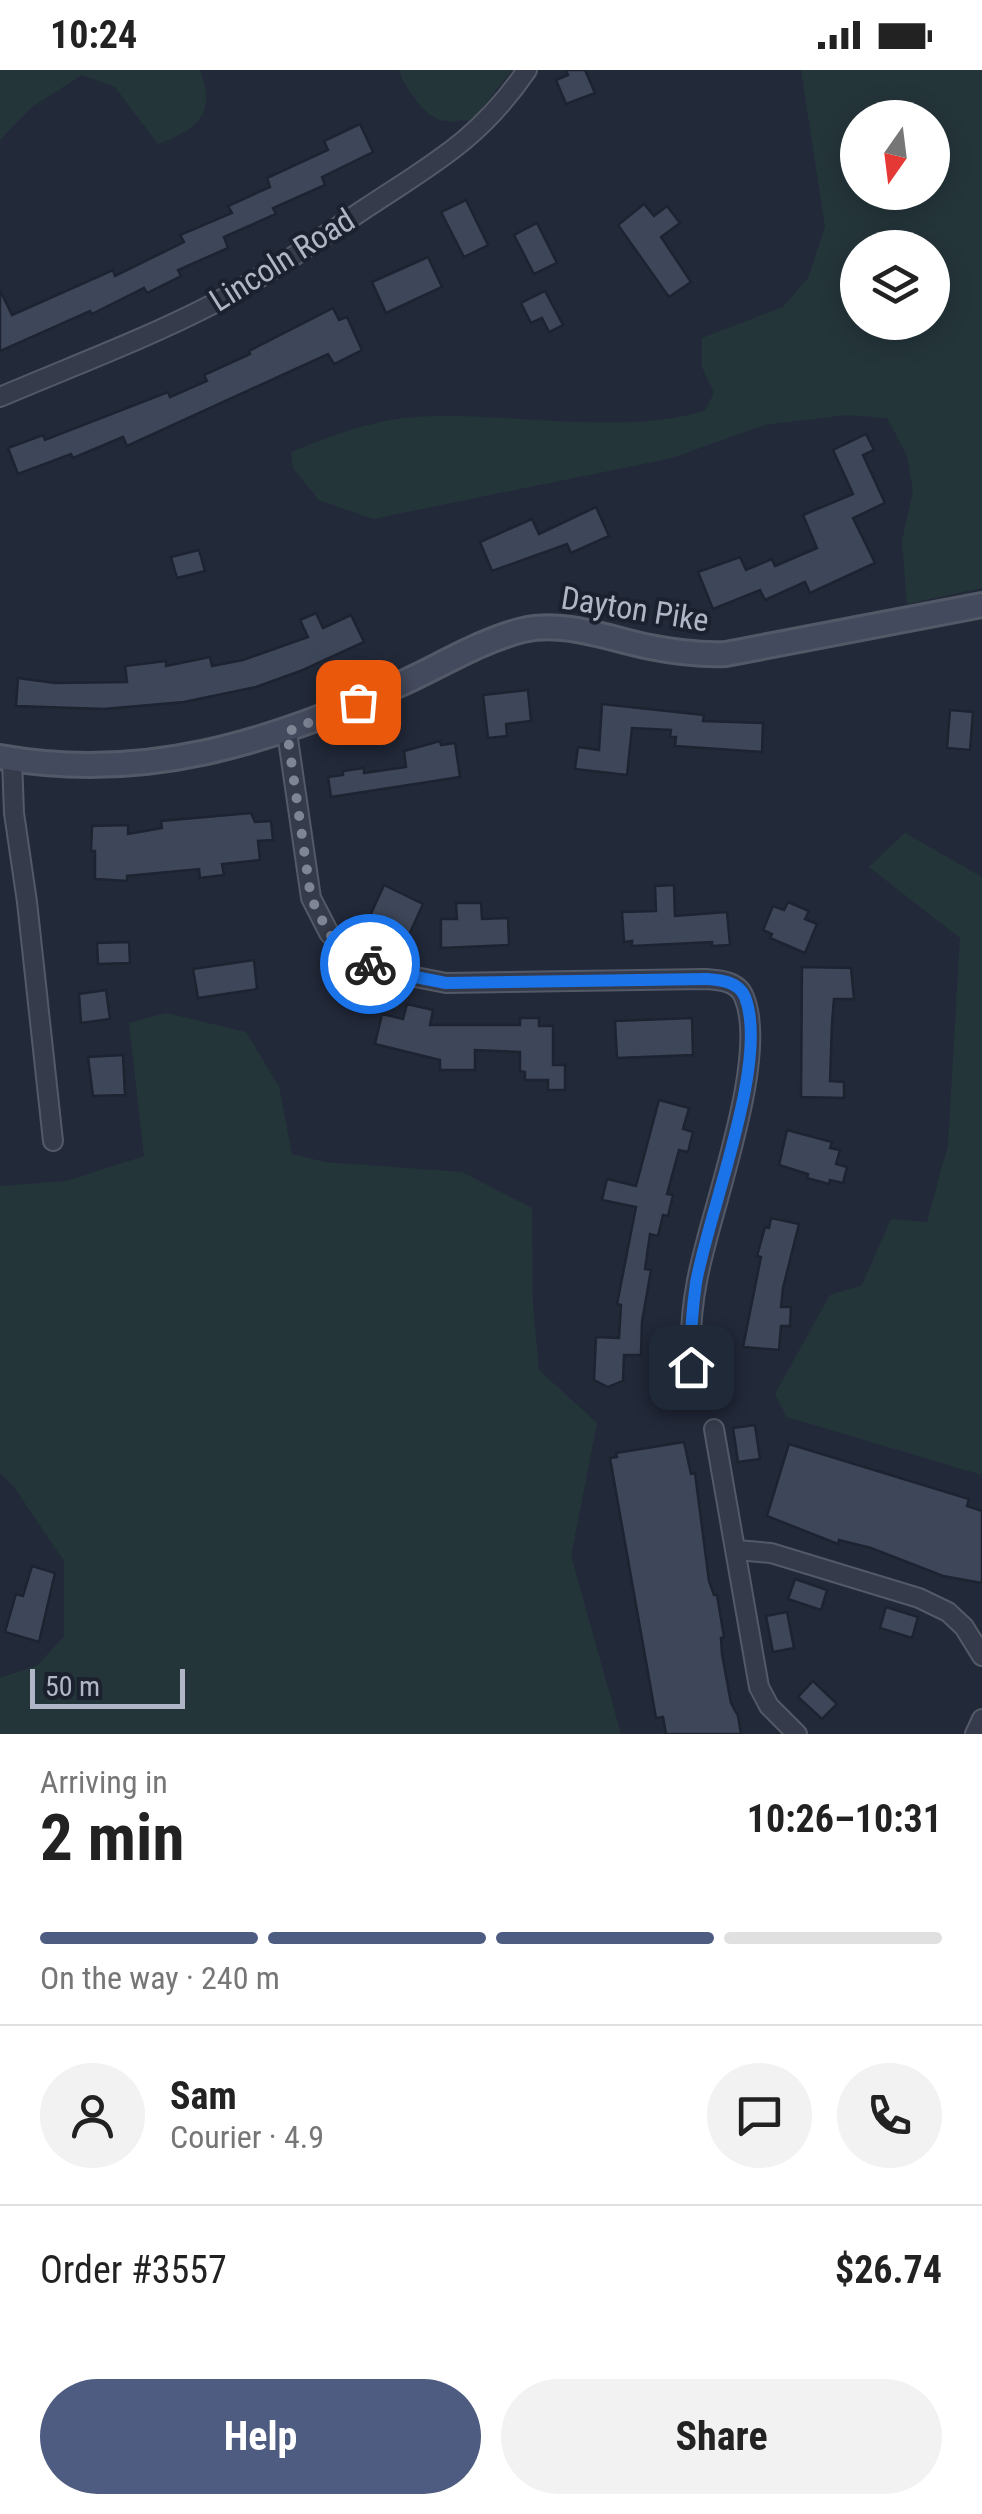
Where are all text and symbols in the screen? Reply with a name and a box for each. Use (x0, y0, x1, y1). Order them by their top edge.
text: 10:24 (50, 13, 137, 57)
north arrow (840, 100, 950, 210)
map controls (840, 100, 950, 340)
street label: Lincoln Road (203, 201, 361, 319)
button: layers (840, 230, 950, 340)
street label: Dayton Pike (558, 579, 712, 639)
pin (316, 660, 401, 745)
icon: bag (331, 675, 386, 730)
courier (320, 914, 420, 1014)
icon: bike (343, 937, 398, 992)
pin (649, 1325, 734, 1410)
icon: home (664, 1340, 719, 1395)
scale bar (30, 1664, 185, 1708)
text: 50 m (45, 1670, 100, 1703)
text: Arriving in (40, 1763, 168, 1801)
text: 10:26–10:31 (747, 1797, 942, 1841)
text: 2 min (40, 1800, 184, 1876)
text: On the way · 240 m (40, 1959, 280, 1997)
button: person (40, 2063, 145, 2168)
button: chat (707, 2063, 812, 2168)
button: phone (837, 2063, 942, 2168)
text: Sam (170, 2074, 237, 2118)
text: Courier · 4.9 (170, 2118, 324, 2156)
text: Order #3557 (40, 2248, 227, 2292)
text: $26.74 (835, 2248, 942, 2292)
button: Help (40, 2379, 481, 2494)
button: Share (501, 2379, 942, 2494)

